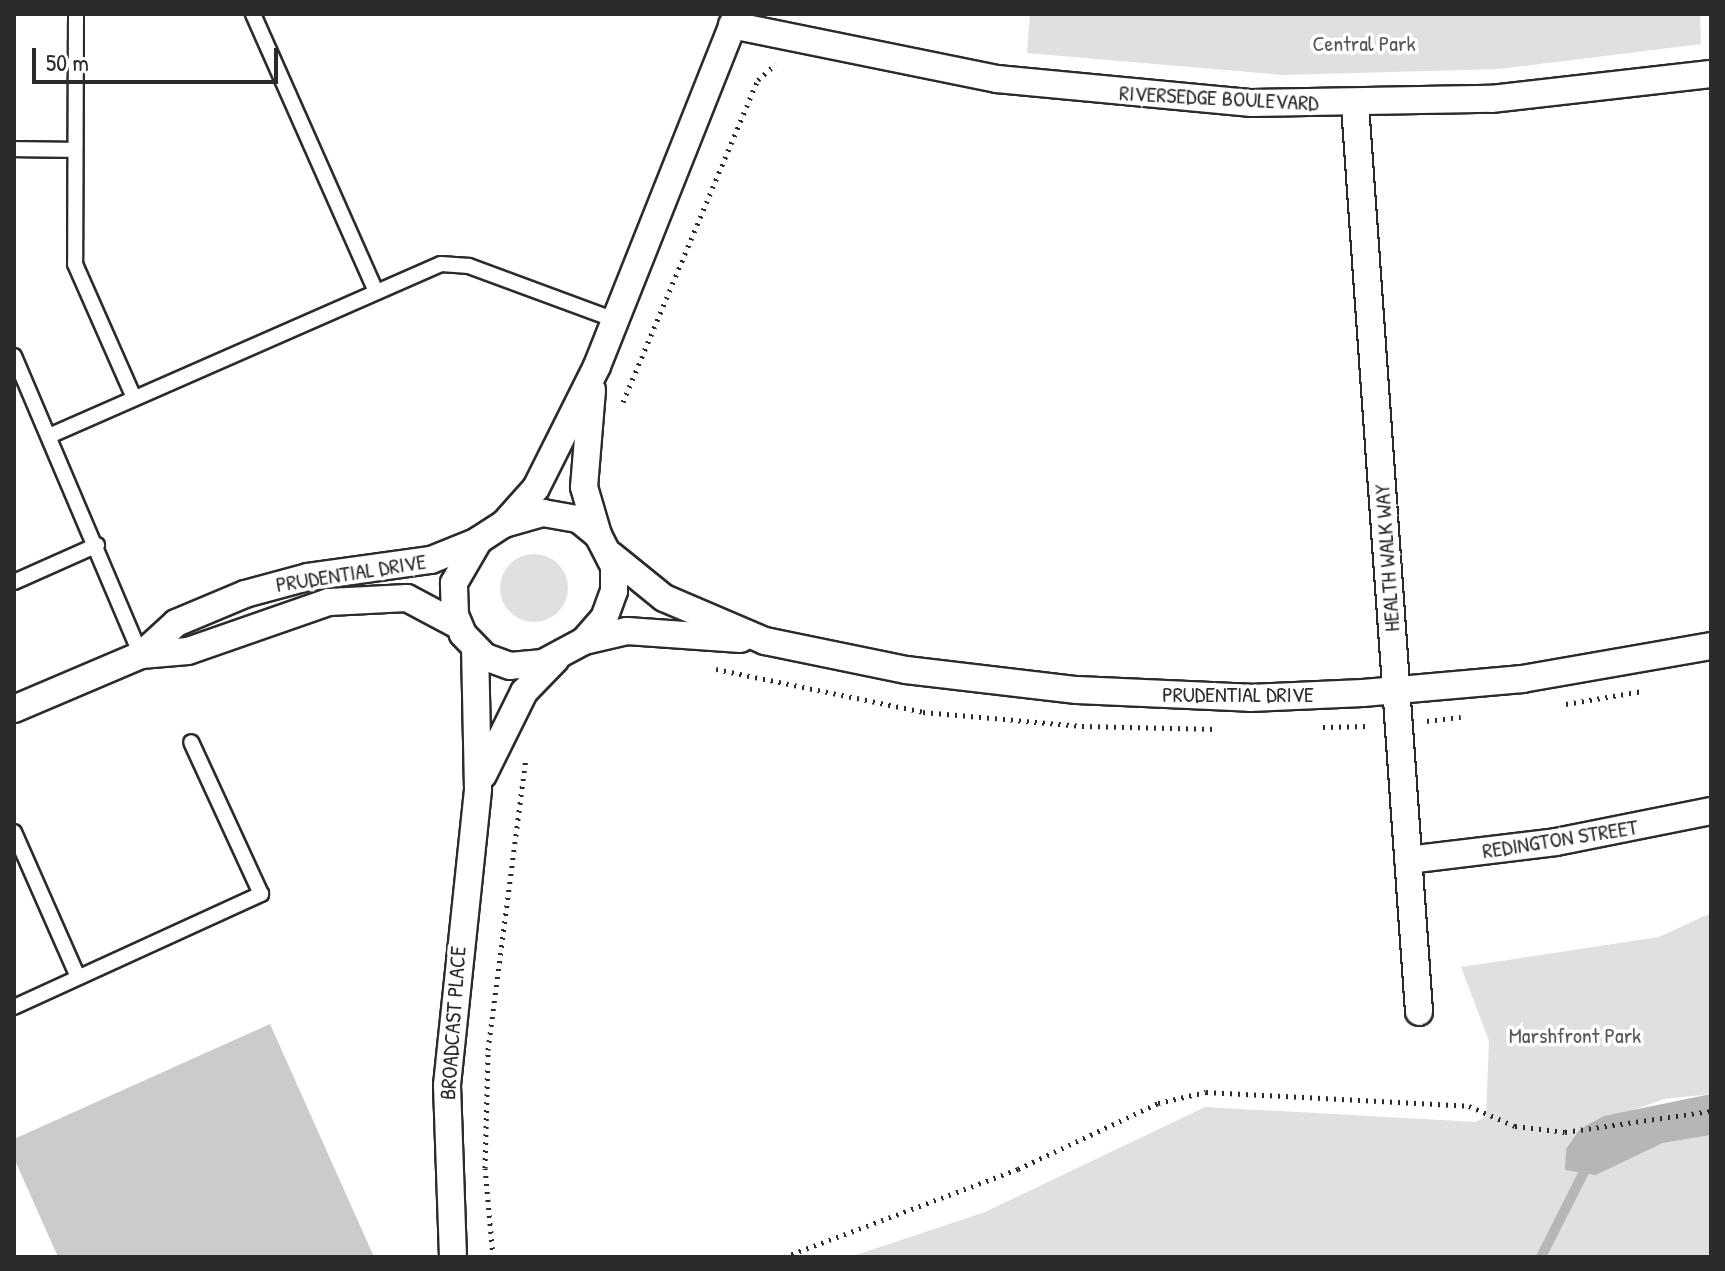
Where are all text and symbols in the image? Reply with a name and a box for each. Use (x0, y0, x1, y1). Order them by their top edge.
park label: Central Park (1312, 31, 1416, 57)
scale bar (36, 32, 282, 82)
text: 50 m (46, 46, 89, 78)
street label: RIVERSEDGE BOULEVARD (1119, 80, 1319, 116)
street label: HEALTH WALK WAY (1369, 483, 1405, 633)
street label: PRUDENTIAL DRIVE (274, 548, 428, 598)
street label: PRUDENTIAL DRIVE (1162, 682, 1314, 708)
street label: REDINGTON STREET (1480, 814, 1640, 864)
street label: BROADCAST PLACE (434, 945, 472, 1101)
park label: Marshfront Park (1509, 1023, 1641, 1049)

